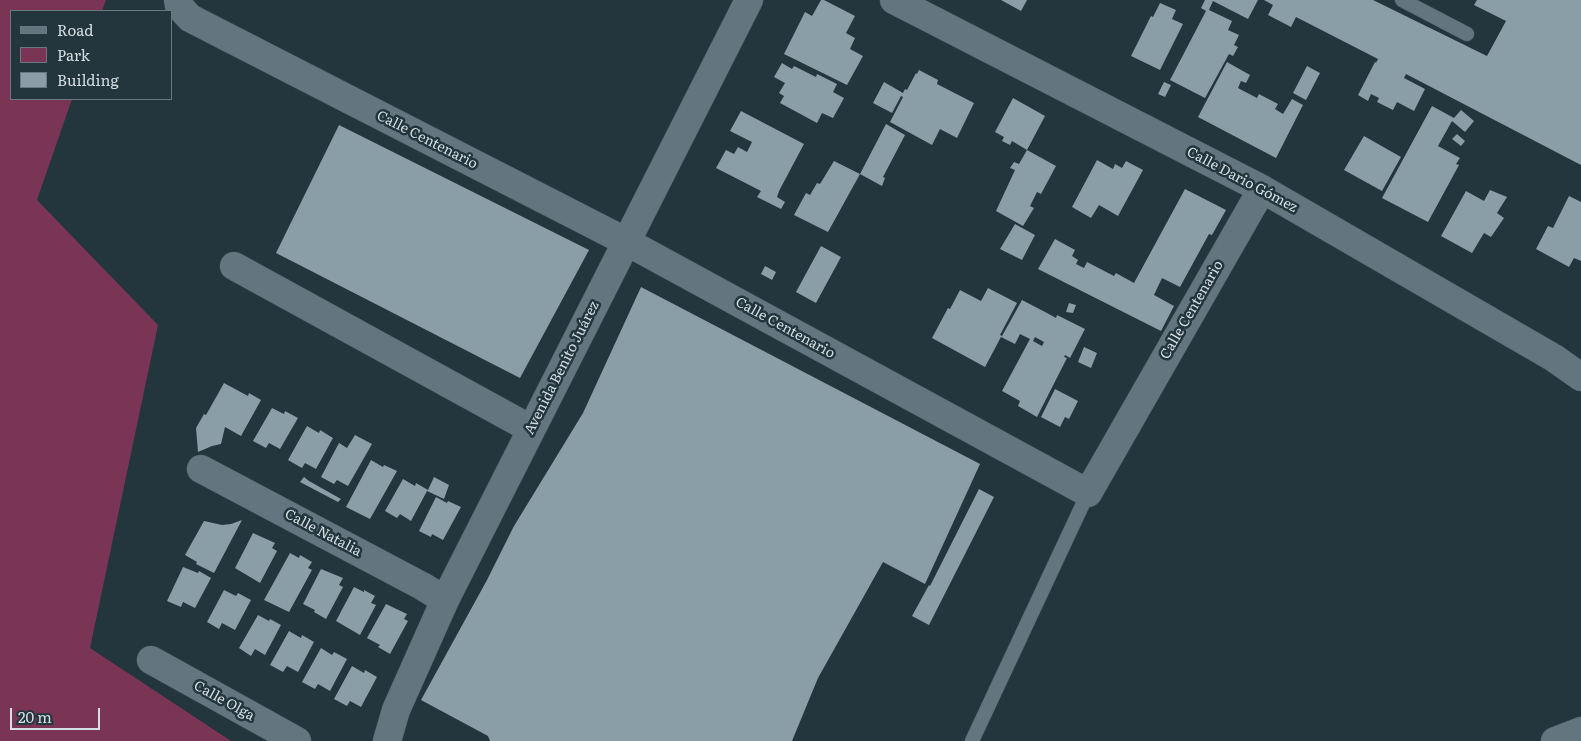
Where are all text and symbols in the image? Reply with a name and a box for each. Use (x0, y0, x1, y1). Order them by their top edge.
legend (10, 10, 172, 100)
text: Road (57, 18, 93, 41)
text: Park (57, 43, 90, 66)
text: Building (57, 68, 119, 91)
street label: Calle Centenario (374, 107, 480, 173)
street label: Calle Dario Gómez (1184, 144, 1300, 216)
street label: Calle Centenario (1157, 258, 1227, 362)
street label: Calle Centenario (732, 294, 838, 362)
street label: Avenida Benito Juárez (521, 298, 603, 438)
street label: Calle Natalia (282, 506, 364, 560)
street label: Calle Olga (191, 677, 257, 725)
scale bar (12, 698, 102, 730)
text: 20 m (18, 705, 52, 728)

